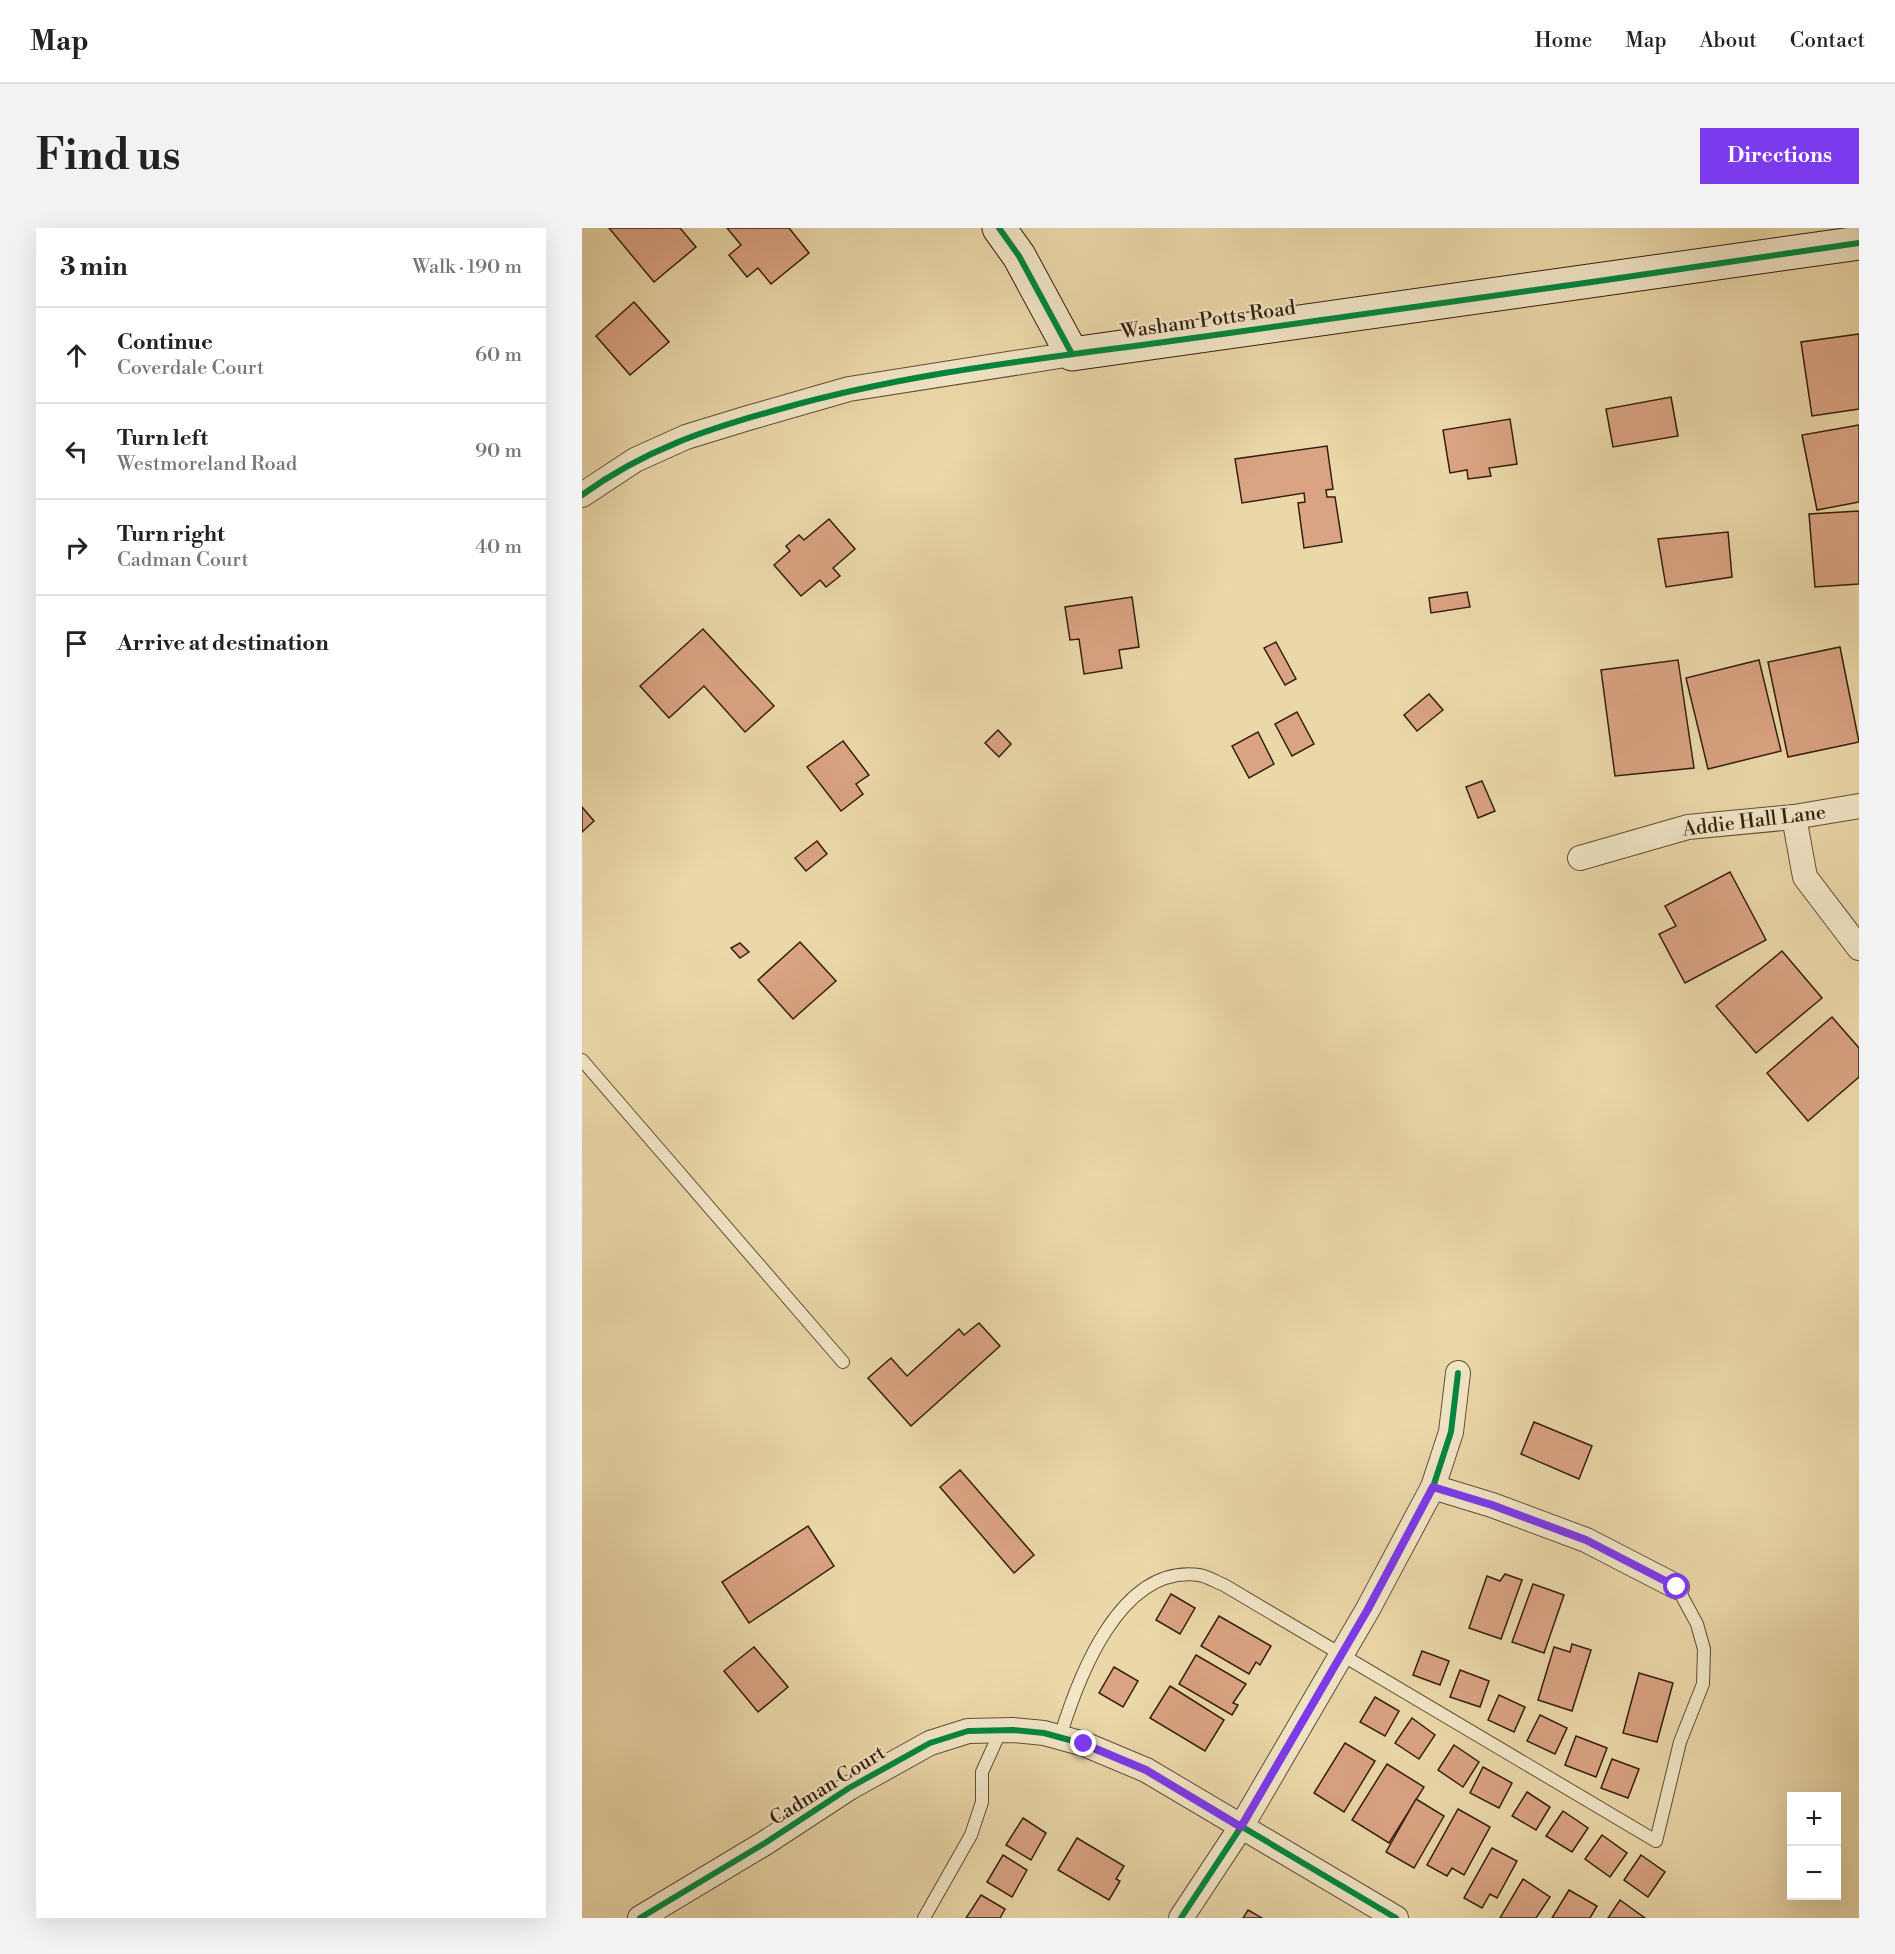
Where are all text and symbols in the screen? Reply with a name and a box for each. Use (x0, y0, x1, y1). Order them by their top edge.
text: Map (30, 24, 89, 59)
text: Home (1535, 28, 1592, 54)
text: Map (1625, 28, 1667, 54)
text: About (1700, 28, 1757, 54)
text: Contact (1790, 28, 1865, 54)
button: Directions (1700, 128, 1859, 184)
text: Find us (36, 130, 180, 183)
text: 3 min (60, 251, 128, 283)
text: Walk · 190 m (412, 255, 522, 280)
street label: Washam Potts Road (1118, 296, 1298, 345)
text: Continue (117, 329, 213, 356)
icon: ahead (60, 339, 93, 372)
text: 60 m (475, 343, 522, 368)
text: Coverdale Court (117, 356, 264, 381)
text: Turn left (117, 425, 208, 452)
icon: left (60, 435, 93, 468)
text: 90 m (475, 439, 522, 464)
text: Westmoreland Road (117, 452, 297, 477)
text: Turn right (117, 521, 225, 548)
icon: right (60, 531, 93, 564)
text: 40 m (475, 535, 522, 560)
text: Cadman Court (117, 548, 249, 573)
icon: arrive (60, 627, 93, 660)
text: Arrive at destination (117, 630, 329, 657)
street label: Addie Hall Lane (1680, 800, 1827, 843)
route start (1663, 1573, 1689, 1599)
route end (1070, 1730, 1096, 1756)
street label: Cadman Court (765, 1741, 890, 1832)
map controls (1787, 1792, 1841, 1900)
button: + (1787, 1792, 1841, 1846)
button: − (1787, 1846, 1841, 1900)

